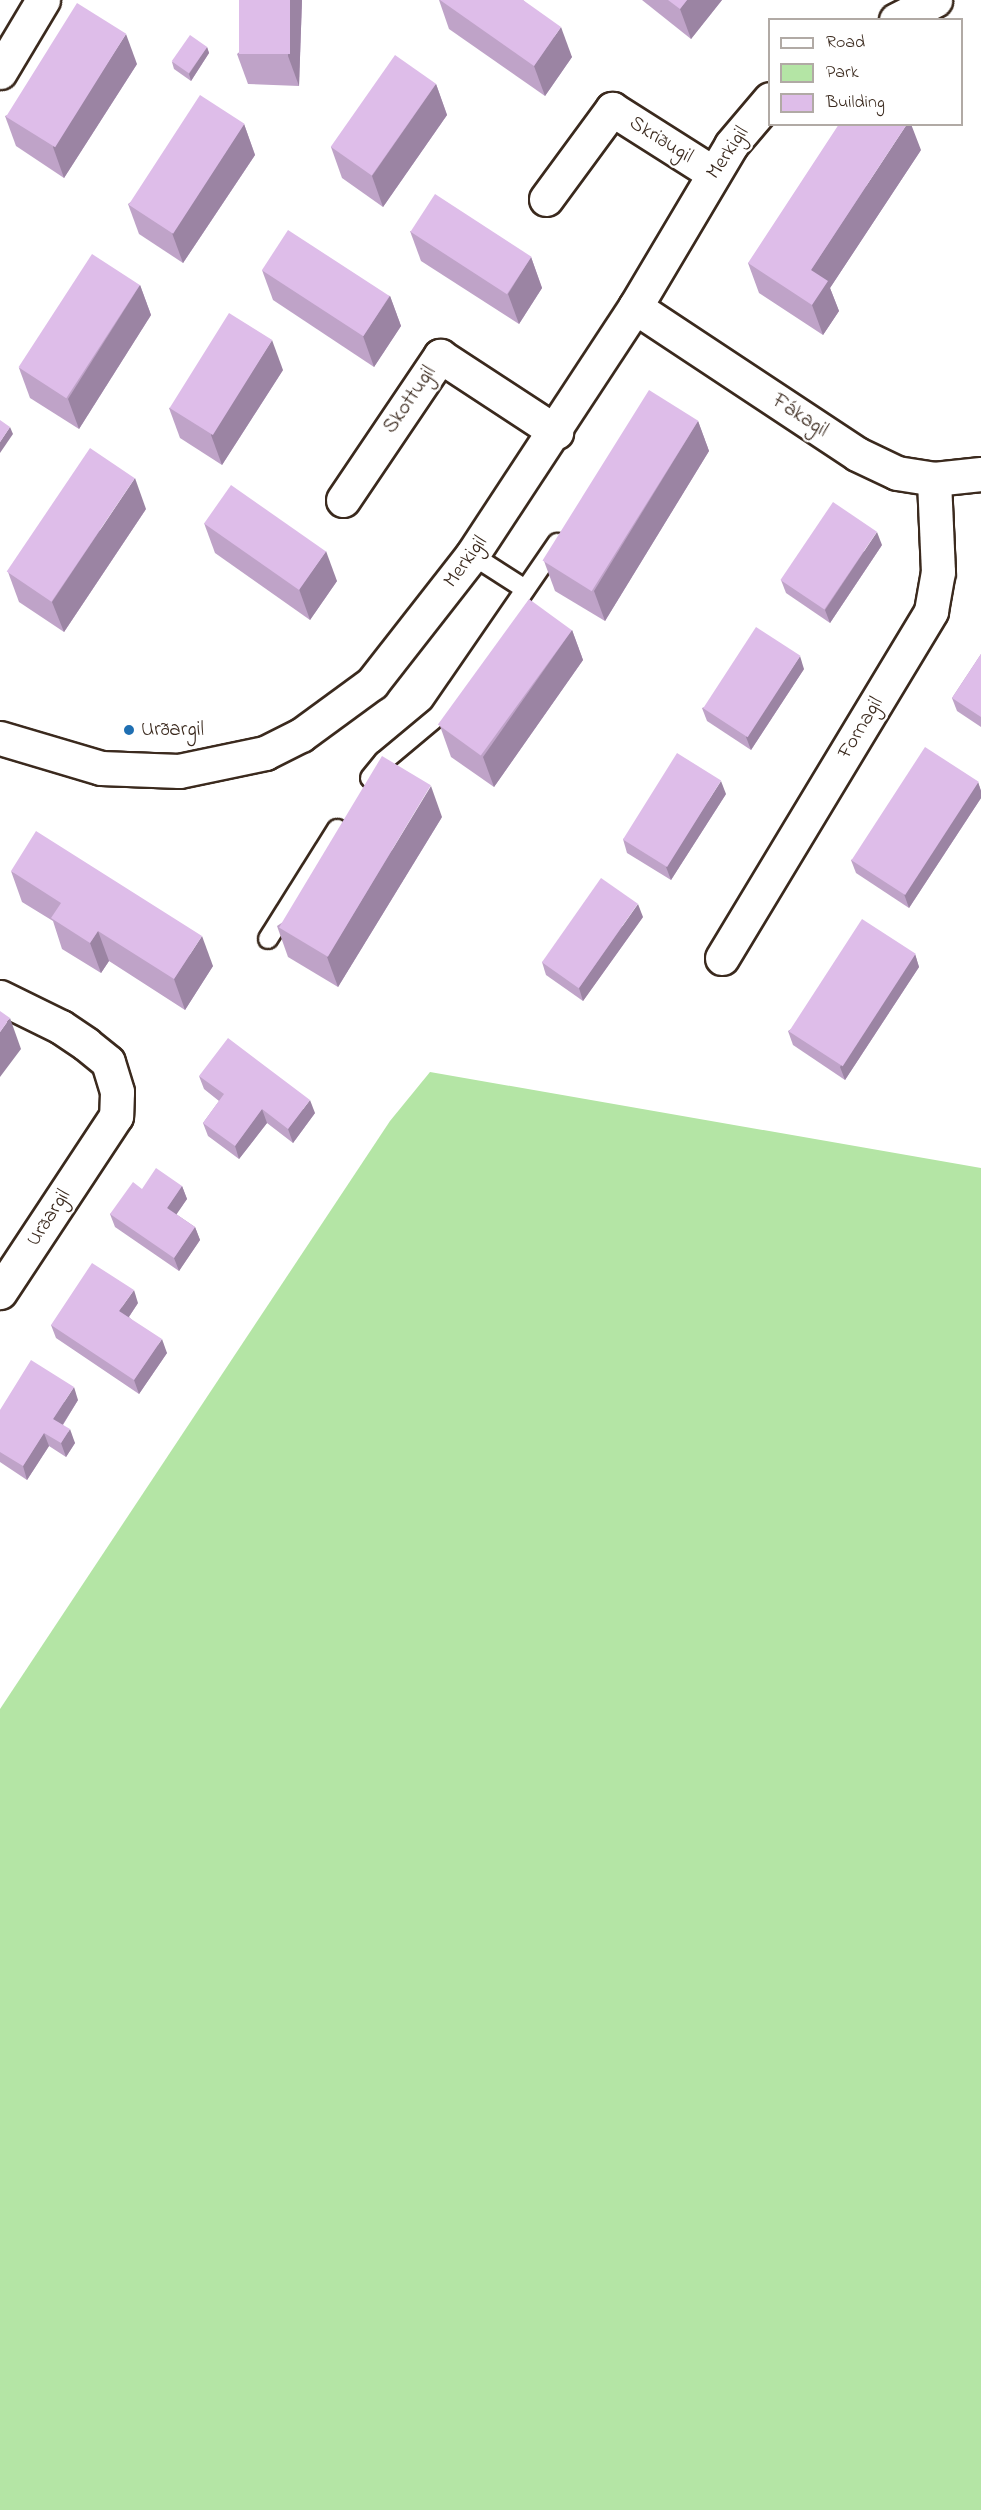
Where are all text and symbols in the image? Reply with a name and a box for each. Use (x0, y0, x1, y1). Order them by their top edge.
legend (768, 18, 963, 126)
text: Road (826, 30, 865, 56)
text: Park (826, 60, 859, 86)
text: Building (826, 90, 885, 116)
street label: Skriðugil (625, 111, 697, 169)
street label: Merkigil (701, 122, 755, 184)
street label: Skottugil (378, 361, 442, 439)
street label: Fákagil (767, 389, 833, 443)
street label: Merkigil (439, 531, 493, 593)
street label: Fornagil (833, 693, 889, 763)
place label: Urðargil (141, 717, 204, 743)
marker: Urðargil (122, 723, 136, 737)
street label: Urðargil (21, 1185, 77, 1251)

